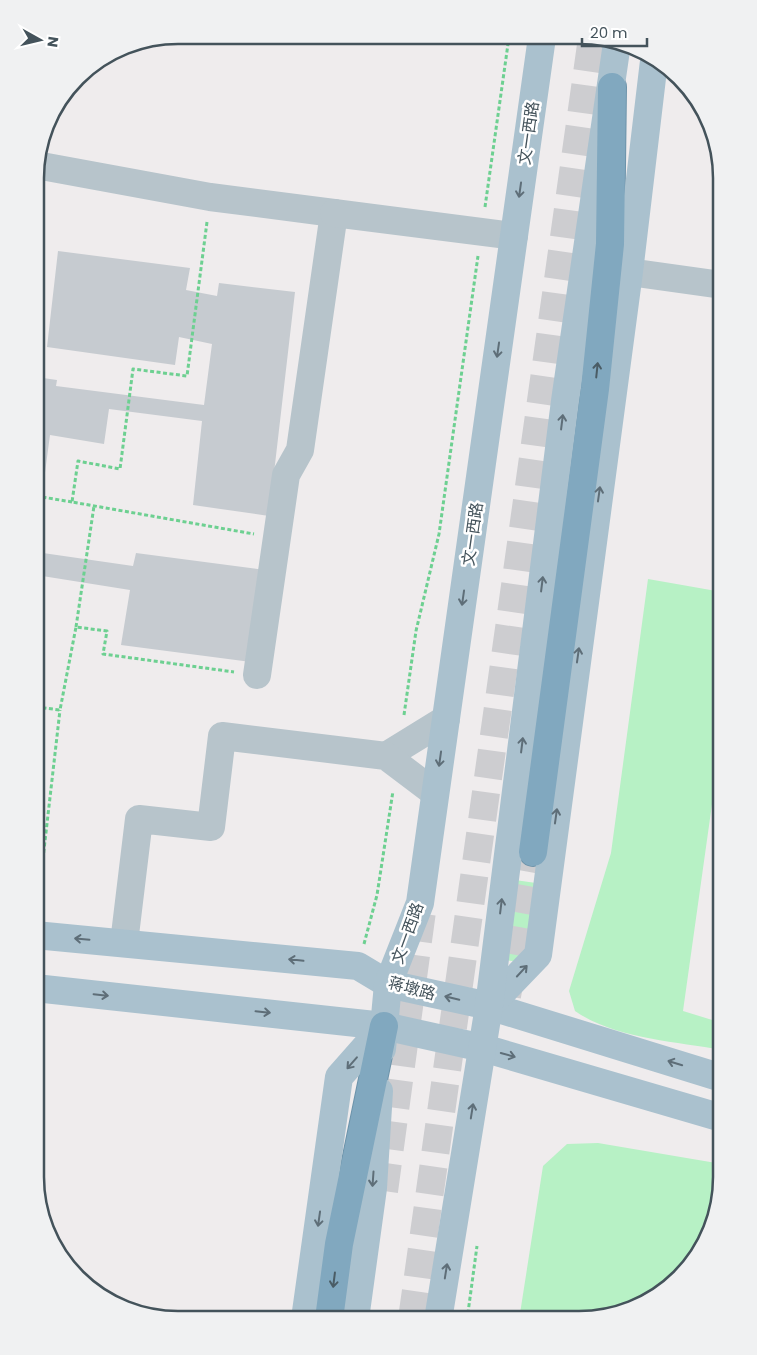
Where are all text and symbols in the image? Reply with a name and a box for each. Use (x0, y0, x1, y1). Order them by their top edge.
north arrow (15, 15, 65, 65)
scale bar (582, 15, 647, 47)
text: 20 m (590, 22, 628, 43)
text: N (42, 35, 64, 48)
street label: 文一西路 (513, 100, 544, 166)
one-way arrow (515, 181, 525, 197)
one-way arrow (492, 342, 502, 358)
one-way arrow (592, 362, 602, 378)
one-way arrow (557, 415, 567, 431)
one-way arrow (595, 486, 605, 502)
street label: 文一西路 (457, 501, 488, 567)
one-way arrow (537, 576, 547, 592)
one-way arrow (457, 590, 467, 606)
one-way arrow (573, 647, 583, 663)
one-way arrow (517, 737, 527, 753)
one-way arrow (435, 751, 445, 767)
one-way arrow (552, 808, 562, 824)
one-way arrow (497, 898, 507, 914)
street label: 文一西路 (386, 899, 429, 967)
one-way arrow (74, 935, 90, 944)
one-way arrow (288, 955, 304, 965)
one-way arrow (516, 965, 528, 977)
street label: 蒋墩路 (386, 971, 438, 1006)
one-way arrow (93, 990, 109, 1000)
one-way arrow (444, 993, 460, 1002)
one-way arrow (254, 1007, 270, 1017)
one-way arrow (500, 1051, 516, 1061)
one-way arrow (346, 1056, 357, 1069)
one-way arrow (667, 1058, 683, 1068)
one-way arrow (468, 1104, 478, 1120)
one-way arrow (369, 1171, 378, 1187)
one-way arrow (314, 1211, 324, 1227)
one-way arrow (441, 1264, 451, 1280)
one-way arrow (329, 1271, 339, 1287)

